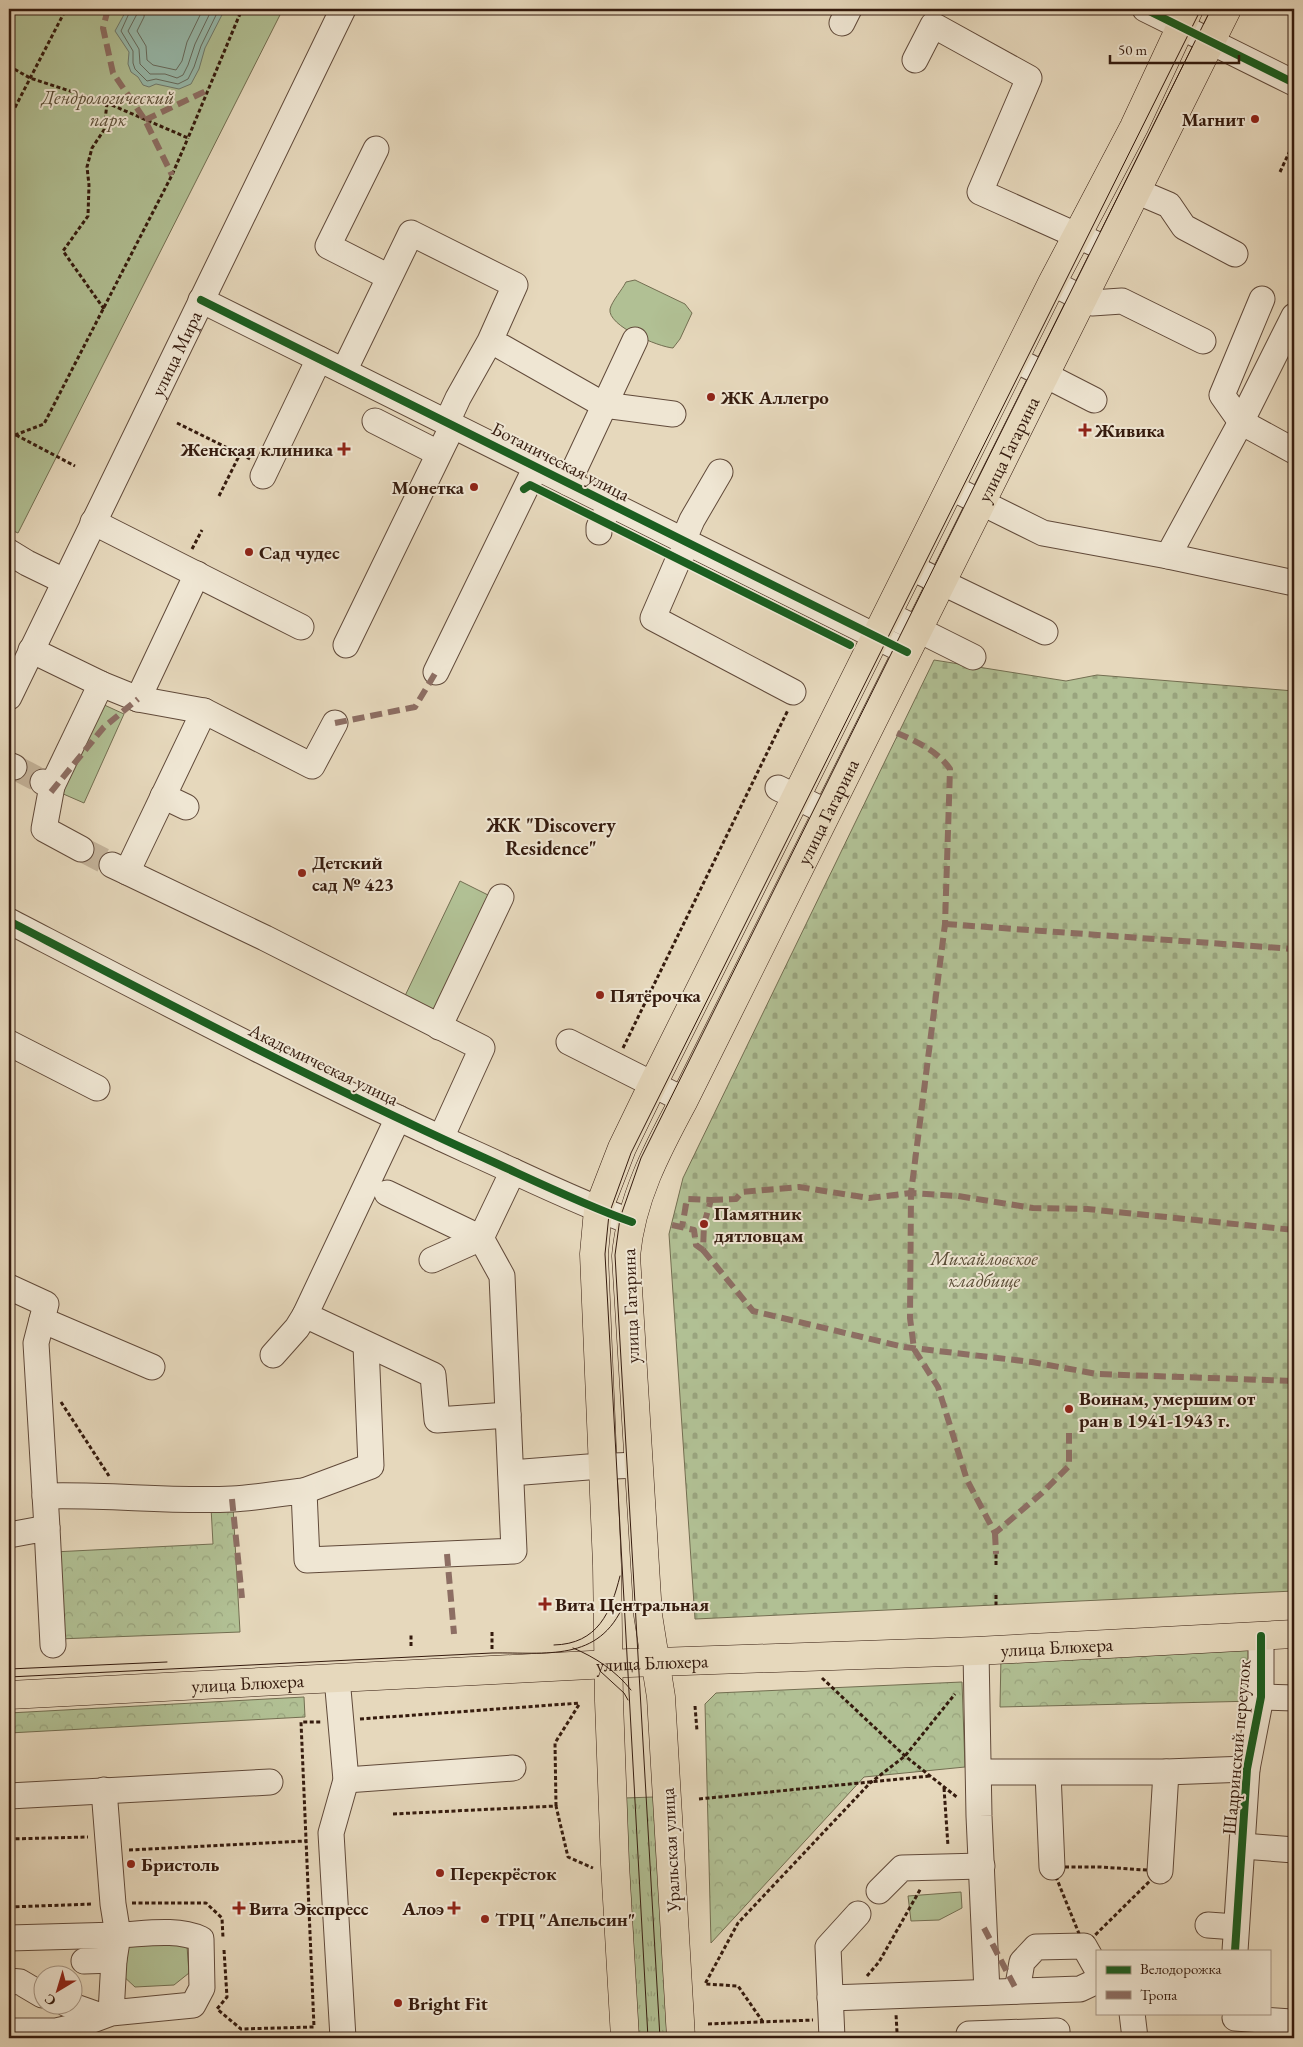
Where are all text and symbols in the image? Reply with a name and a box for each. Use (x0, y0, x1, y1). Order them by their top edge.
scale bar (1110, 32, 1239, 64)
text: 50 m (1118, 40, 1147, 59)
park label: Дендрологический парк (40, 85, 175, 132)
place label: Магнит (1181, 107, 1245, 132)
marker: Магнит (1249, 113, 1261, 125)
street label: улица Мира (145, 306, 208, 401)
place label: ЖК Аллегро (720, 385, 829, 410)
marker: ЖК Аллегро (705, 391, 717, 403)
street label: улица Гагарина (972, 392, 1045, 507)
street label: Ботаническая улица (487, 416, 635, 507)
place label: Живика (1094, 418, 1166, 443)
marker: Живика (1079, 424, 1091, 436)
place label: Женская клиника (180, 437, 334, 462)
marker: Женская клиника (337, 442, 351, 456)
place label: Монетка (391, 475, 465, 500)
marker: Монетка (468, 481, 480, 493)
place label: Сад чудес (259, 540, 340, 565)
marker: Сад чудес (243, 546, 255, 558)
street label: улица Гагарина (791, 754, 865, 869)
district label: ЖК "Discovery Residence" (485, 812, 616, 861)
place label: Детский сад № 423 (312, 850, 394, 897)
marker: Детский сад № 423 (296, 867, 308, 879)
place label: Пятёрочка (610, 983, 702, 1008)
marker: Пятёрочка (594, 989, 606, 1001)
street label: Академическая улица (244, 1017, 403, 1112)
place label: Памятник дятловцам (714, 1201, 804, 1248)
marker: Памятник дятловцам (698, 1218, 710, 1230)
park label: Михайловское кладбище (929, 1246, 1038, 1293)
street label: улица Гагарина (616, 1248, 645, 1364)
place label: Воинам, умершим от ран в 1941-1943 г. (1079, 1386, 1256, 1433)
marker: Воинам, умершим от ран в 1941-1943 г. (1063, 1403, 1075, 1415)
place label: Вита Центральная (555, 1592, 709, 1617)
marker: Вита Центральная (539, 1598, 551, 1610)
street label: улица Блюхера (1000, 1632, 1114, 1663)
street label: улица Блюхера (595, 1648, 709, 1678)
street label: Шадринский переулок (1216, 1658, 1257, 1836)
street label: улица Блюхера (191, 1668, 305, 1699)
street label: Уральская улица (655, 1787, 686, 1914)
place label: Бристоль (141, 1852, 219, 1877)
marker: Бристоль (125, 1858, 137, 1870)
place label: Перекрёсток (450, 1861, 557, 1886)
marker: Перекрёсток (434, 1867, 446, 1879)
place label: Вита Экспресс (249, 1896, 369, 1921)
place label: Алоэ (401, 1896, 444, 1921)
marker: Вита Экспресс (233, 1902, 245, 1914)
marker: Алоэ (448, 1902, 460, 1914)
place label: ТРЦ "Апельсин" (495, 1907, 635, 1932)
marker: ТРЦ "Апельсин" (479, 1913, 491, 1925)
legend (1096, 1950, 1270, 2014)
text: Велодорожка (1140, 1959, 1221, 1978)
north arrow (32, 1964, 82, 2014)
text: Тропа (1140, 1985, 1177, 2004)
text: С (40, 1990, 59, 2010)
place label: Bright Fit (408, 1991, 488, 2016)
marker: Bright Fit (392, 1997, 404, 2009)

